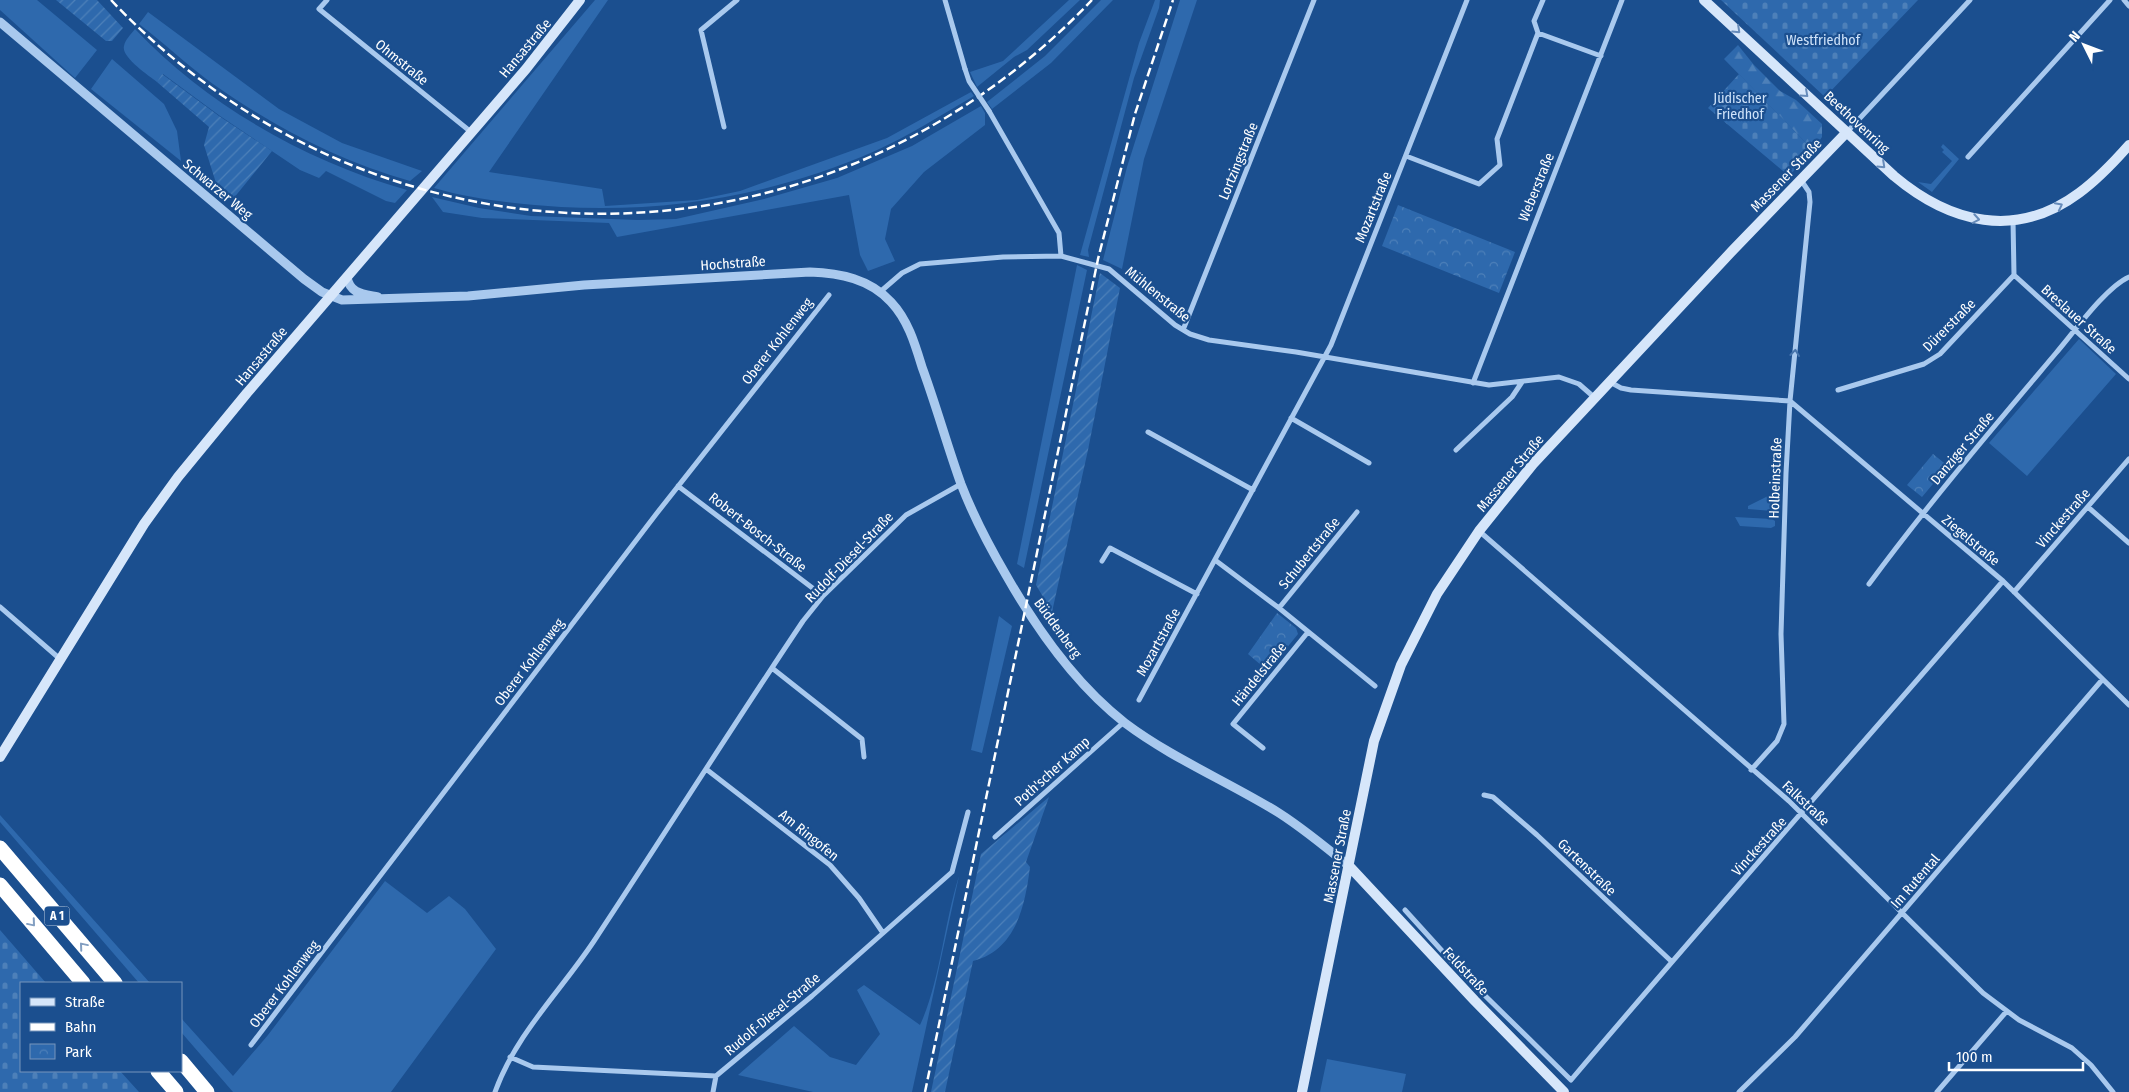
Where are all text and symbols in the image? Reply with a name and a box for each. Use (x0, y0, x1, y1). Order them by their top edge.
street label: Hansastraße (496, 15, 555, 81)
north arrow (2059, 20, 2109, 70)
one-way arrow (1731, 24, 1740, 33)
text: N (2066, 28, 2084, 45)
park label: Westfriedhof (1786, 32, 1862, 49)
street label: Ohmstraße (372, 36, 432, 89)
one-way arrow (1800, 88, 1809, 97)
street label: Beethovenring (1820, 88, 1893, 157)
park label: Jüdischer Friedhof (1713, 90, 1767, 123)
street label: Lortzingstraße (1215, 120, 1262, 202)
street label: Massener Straße (1747, 135, 1826, 215)
street label: Weberstraße (1515, 150, 1558, 224)
street label: Schwarzer Weg (180, 155, 256, 224)
one-way arrow (1877, 159, 1886, 168)
street label: Mozartstraße (1351, 169, 1395, 245)
one-way arrow (2054, 202, 2063, 212)
one-way arrow (1972, 213, 1980, 224)
street label: Hochstraße (700, 253, 766, 274)
street label: Mühlenstraße (1122, 263, 1194, 326)
street label: Breslauer Straße (2038, 281, 2120, 358)
street label: Oberer Kohlenweg (738, 294, 817, 388)
street label: Dürerstraße (1919, 295, 1979, 355)
street label: Hansastraße (232, 323, 291, 389)
one-way arrow (1789, 348, 1800, 356)
street label: Danziger Straße (1927, 408, 1998, 488)
street label: Massener Straße (1473, 431, 1548, 515)
street label: Holbeinstraße (1766, 437, 1785, 519)
street label: Vinckestraße (2033, 485, 2094, 552)
street label: Robert-Bosch-Straße (705, 489, 810, 576)
street label: Rudolf-Diesel-Straße (802, 508, 897, 606)
street label: Ziegelstraße (1938, 511, 2003, 570)
street label: Schubertstraße (1275, 514, 1344, 593)
street label: Büddenberg (1030, 595, 1085, 662)
street label: Mozartstraße (1133, 605, 1184, 679)
street label: Oberer Kohlenweg (491, 615, 568, 709)
street label: Händelstraße (1229, 639, 1290, 710)
street label: Poth'scher Kamp (1011, 733, 1094, 810)
street label: Falkstraße (1778, 777, 1833, 830)
street label: Am Ringofen (775, 806, 842, 865)
street label: Massener Straße (1320, 808, 1355, 904)
street label: Vinckestraße (1728, 813, 1790, 879)
street label: Gartenstraße (1554, 835, 1619, 899)
street label: Im Rutental (1887, 851, 1944, 912)
road number: A 1 (44, 906, 70, 926)
one-way arrow (26, 917, 35, 926)
street label: Oberer Kohlenweg (246, 937, 323, 1031)
one-way arrow (81, 943, 89, 952)
street label: Feldstraße (1439, 944, 1492, 999)
street label: Rudolf-Diesel-Straße (721, 969, 824, 1059)
legend (20, 982, 182, 1072)
text: Straße (65, 993, 105, 1011)
text: Bahn (65, 1018, 96, 1036)
scale bar (1949, 1040, 2083, 1072)
text: Park (65, 1043, 92, 1061)
text: 100 m (1956, 1048, 1993, 1066)

